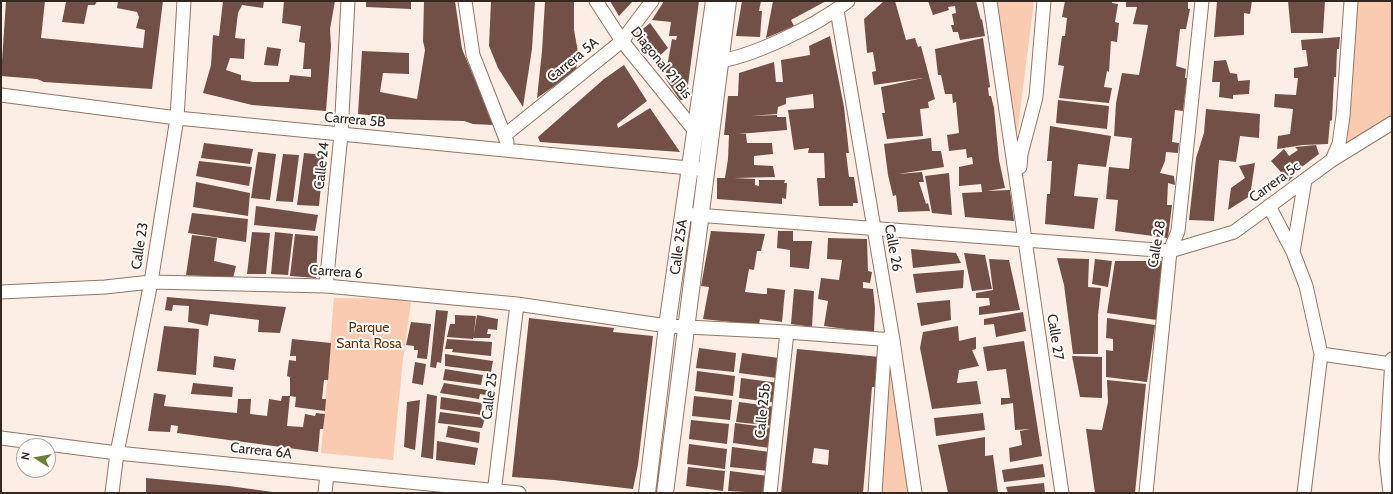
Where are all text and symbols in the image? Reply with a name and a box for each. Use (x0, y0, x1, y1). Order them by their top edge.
street label: Diagonal 21 Bis (627, 24, 695, 102)
street label: Carrera 5A (544, 34, 602, 86)
street label: Carrera 5B (324, 109, 386, 131)
street label: Calle 24 (311, 141, 333, 191)
street label: Carrera 5c (1246, 158, 1304, 206)
street label: Calle 25A (667, 218, 691, 276)
street label: Calle 28 (1145, 219, 1169, 269)
street label: Calle 23 (128, 221, 152, 271)
street label: Calle 26 (881, 223, 905, 273)
street label: Carrera 6 (309, 262, 363, 282)
street label: Calle 27 (1043, 313, 1067, 361)
park label: Parque Santa Rosa (336, 320, 402, 352)
street label: Calle 25 (479, 372, 501, 420)
street label: Calle 25b (752, 383, 774, 439)
north arrow (16, 438, 56, 478)
street label: Carrera 6A (229, 439, 293, 463)
text: N (18, 451, 33, 461)

